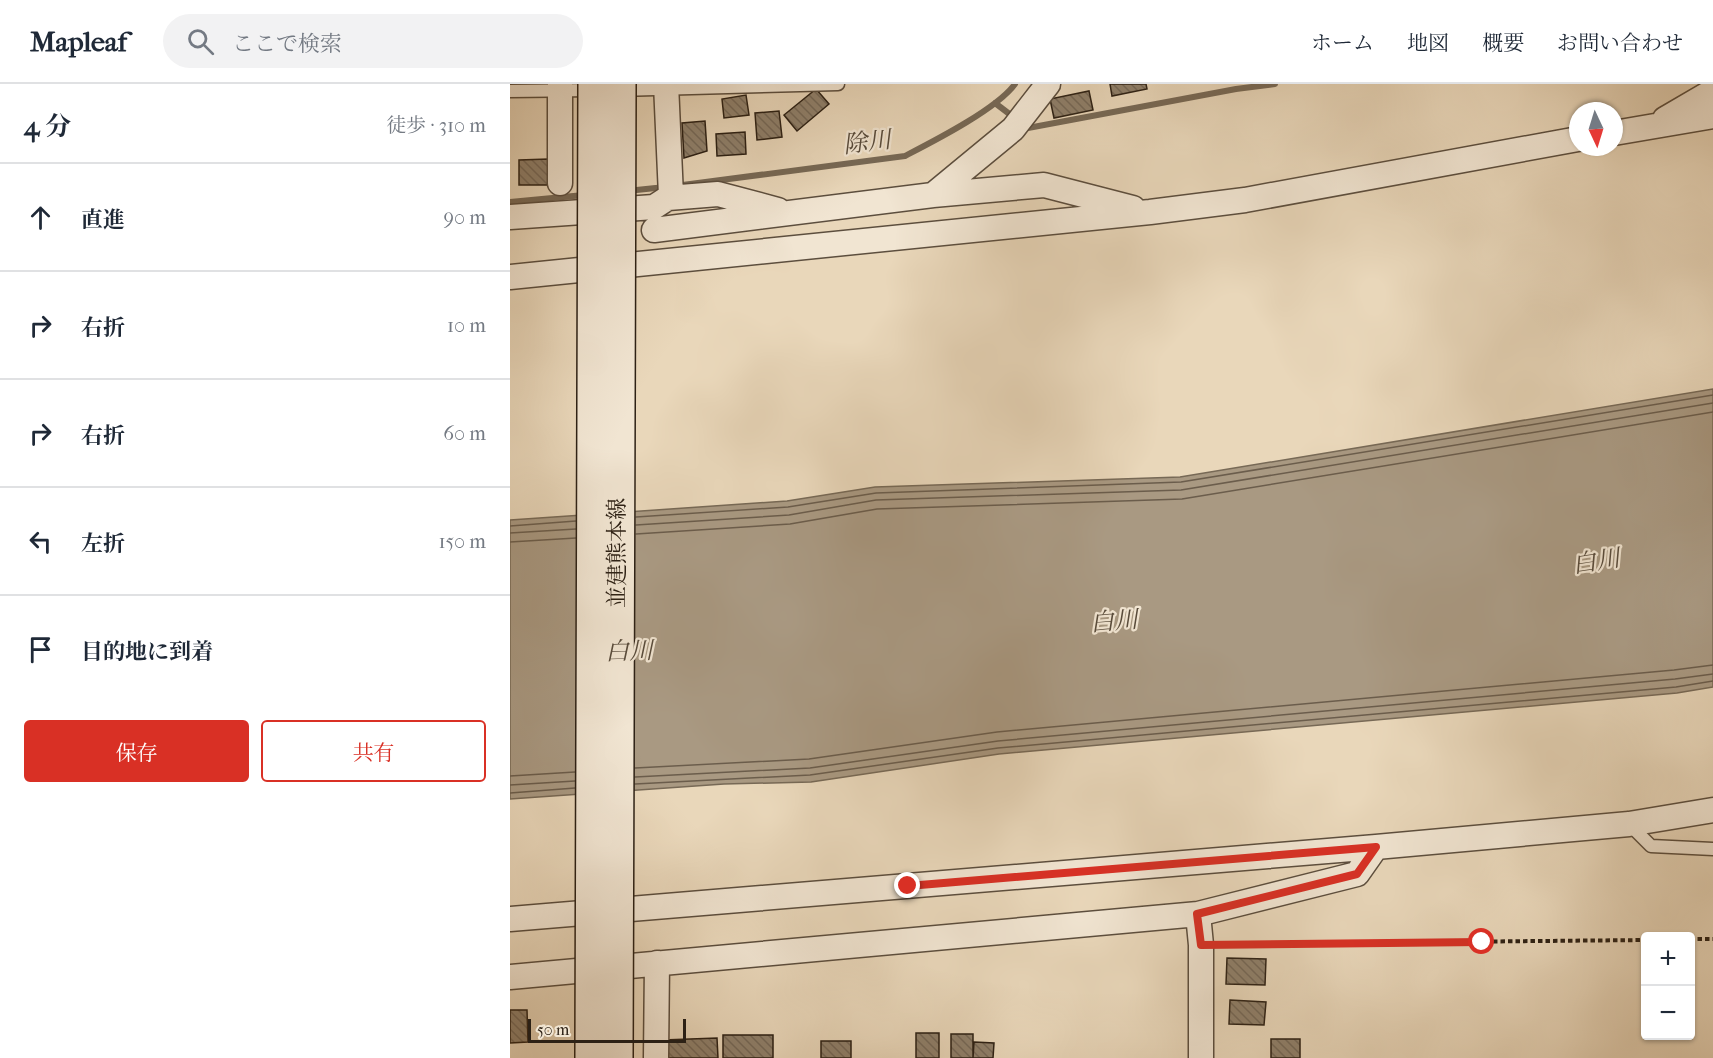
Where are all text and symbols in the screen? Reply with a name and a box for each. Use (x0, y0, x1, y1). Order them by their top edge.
search box (163, 14, 583, 68)
text: Mapleaf (30, 25, 127, 58)
icon: search (184, 25, 217, 58)
text: ここで検索 (232, 31, 342, 57)
text: ホーム (1311, 31, 1374, 55)
text: 地図 (1407, 31, 1449, 55)
text: 概要 (1482, 31, 1524, 55)
text: お問い合わせ (1557, 31, 1683, 55)
north arrow (1569, 102, 1623, 156)
text: 4 分 (24, 111, 71, 142)
text: 徒歩 · 310 m (386, 114, 486, 137)
water label: 除川 (841, 125, 896, 159)
icon: ahead (24, 201, 57, 234)
text: 90 m (444, 206, 486, 229)
text: 直進 (81, 207, 125, 233)
icon: right (24, 309, 57, 342)
text: 10 m (447, 314, 486, 337)
text: 右折 (81, 315, 125, 341)
icon: right (24, 417, 57, 450)
text: 60 m (443, 422, 486, 445)
text: 右折 (81, 423, 125, 449)
street label: 並建熊本線 (604, 498, 630, 608)
icon: left (24, 525, 57, 558)
text: 150 m (438, 530, 486, 553)
text: 左折 (81, 531, 125, 557)
water label: 白川 (1570, 543, 1625, 579)
water label: 白川 (1089, 605, 1142, 637)
icon: arrive (24, 633, 57, 666)
water label: 白川 (605, 636, 656, 666)
text: 目的地に到着 (81, 639, 213, 665)
button: 保存 (24, 720, 249, 782)
button: 共有 (261, 720, 486, 782)
route end (894, 872, 920, 898)
route start (1468, 928, 1494, 954)
map controls (1641, 932, 1695, 1040)
button: + (1641, 932, 1695, 986)
button: − (1641, 986, 1695, 1040)
scale bar (528, 1016, 686, 1044)
text: 50 m (537, 1020, 569, 1039)

